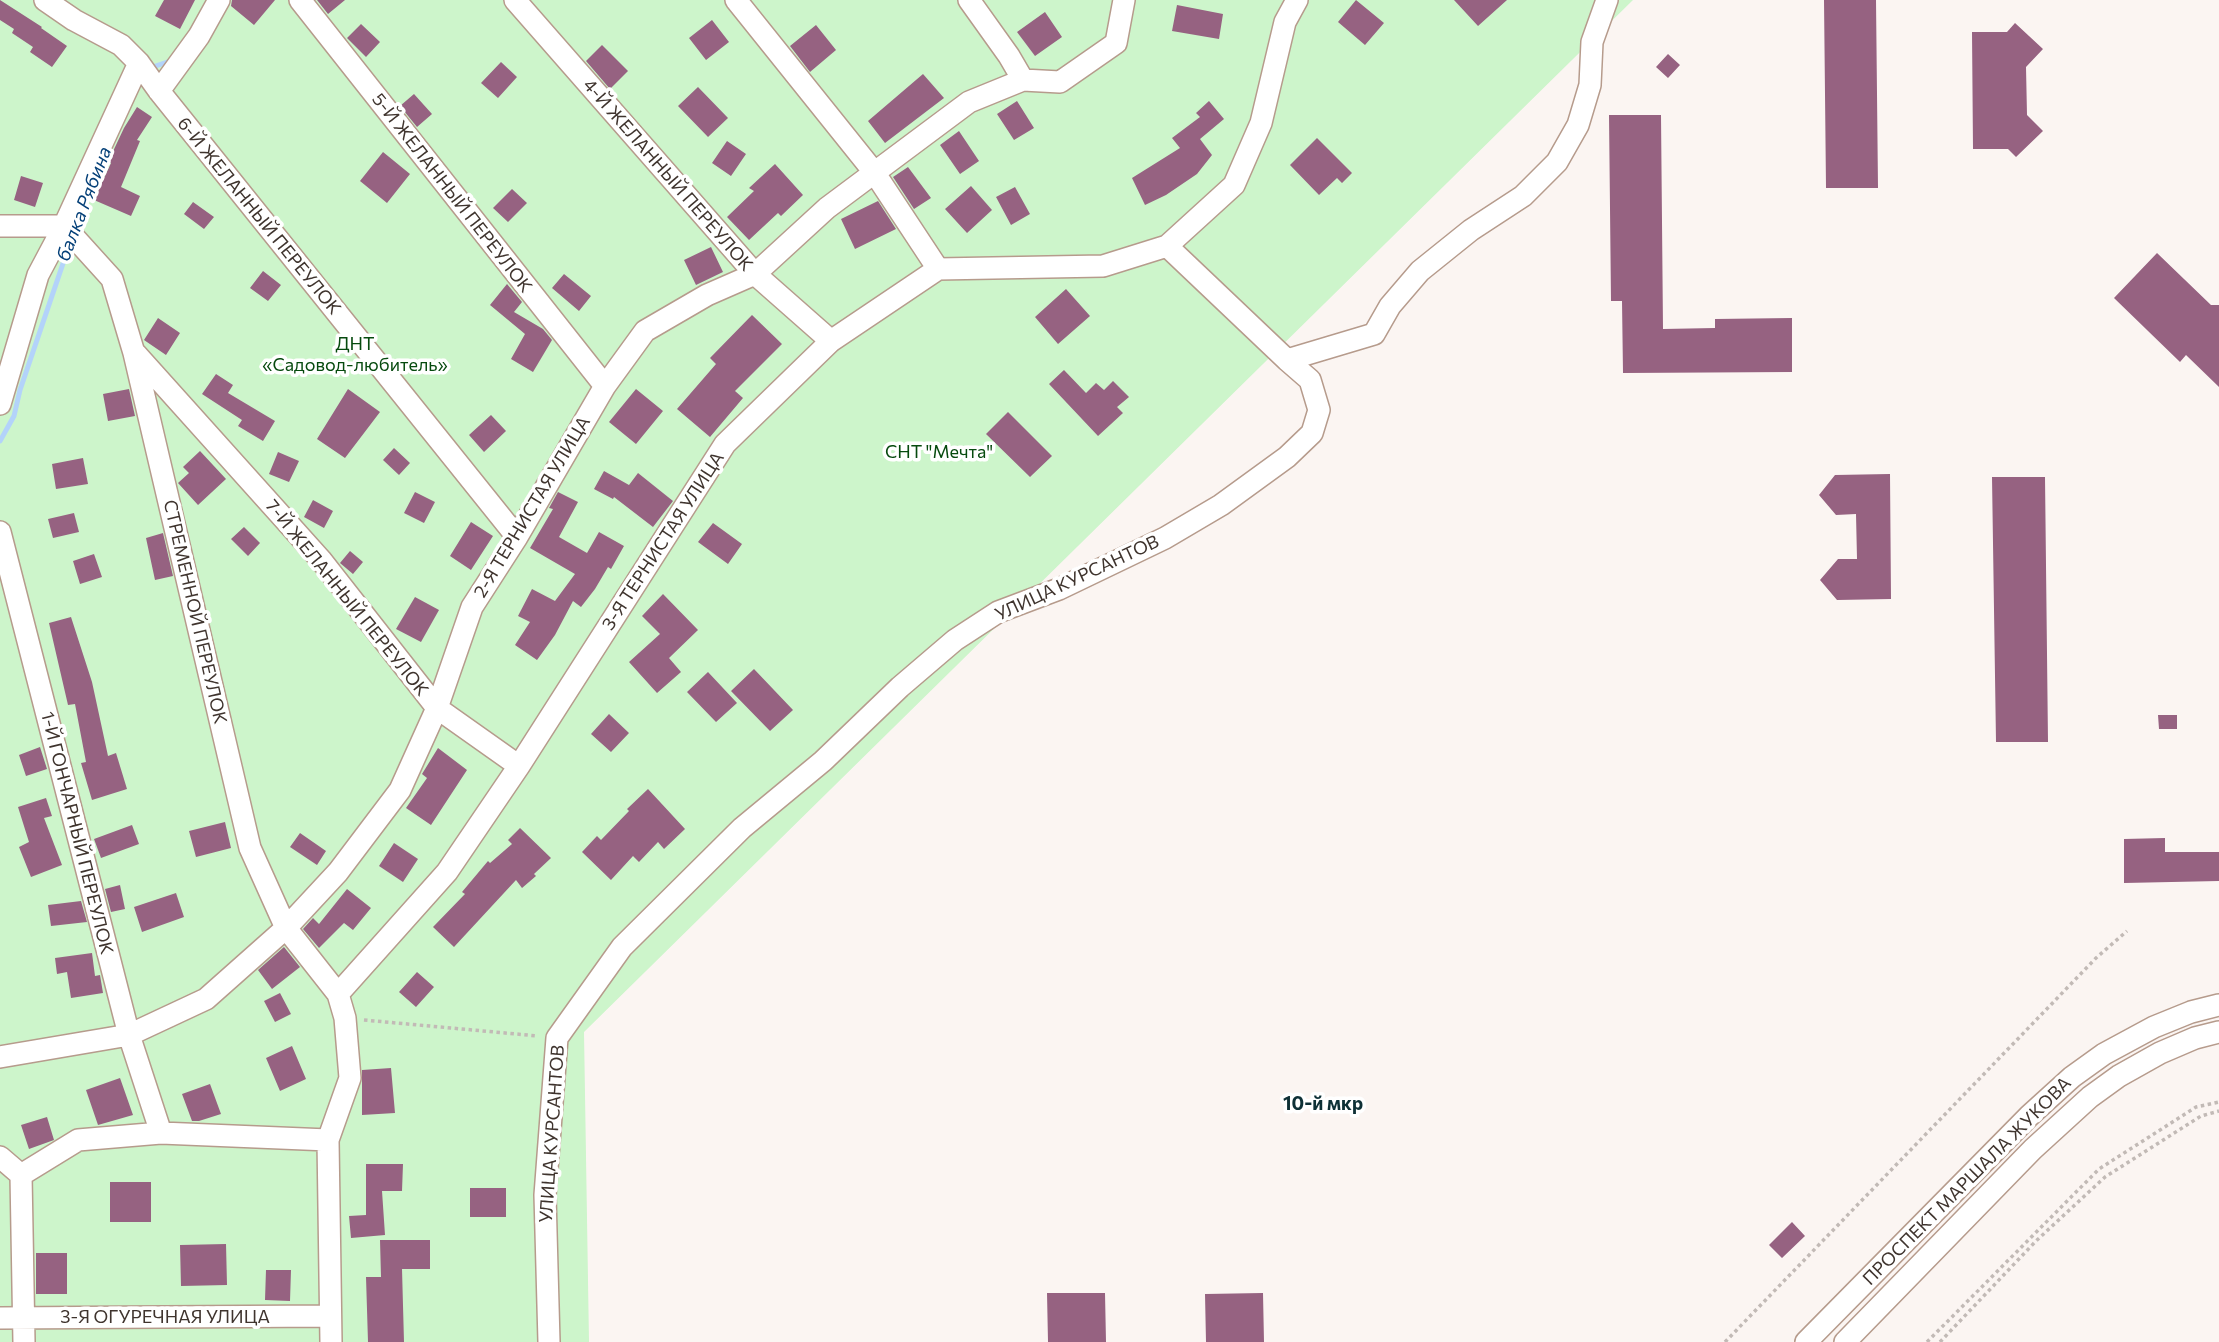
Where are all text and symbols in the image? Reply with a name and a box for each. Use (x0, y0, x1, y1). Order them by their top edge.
street label: 4-Й ЖЕЛАННЫЙ ПЕРЕУЛОК (579, 74, 757, 276)
street label: 5-Й ЖЕЛАННЫЙ ПЕРЕУЛОК (367, 89, 537, 297)
street label: 6-Й ЖЕЛАННЫЙ ПЕРЕУЛОК (173, 113, 345, 319)
water label: балка Рябина (52, 143, 116, 265)
park label: ДНТ «Садовод-любитель» (262, 333, 448, 376)
street label: 2-Я ТЕРНИСТАЯ УЛИЦА (469, 412, 595, 602)
park label: СНТ "Мечта" (885, 441, 993, 463)
street label: 3-Я ТЕРНИСТАЯ УЛИЦА (597, 448, 729, 634)
street label: 7-Й ЖЕЛАННЫЙ ПЕРЕУЛОК (261, 496, 433, 700)
street label: СТРЕМЕННОЙ ПЕРЕУЛОК (159, 498, 231, 726)
street label: УЛИЦА КУРСАНТОВ (992, 531, 1162, 625)
street label: 1-Й ГОНЧАРНЫЙ ПЕРЕУЛОК (36, 709, 118, 957)
street label: УЛИЦА КУРСАНТОВ (535, 1044, 569, 1224)
street label: ПРОСПЕКТ МАРШАЛА ЖУКОВА (1858, 1072, 2076, 1290)
district label: 10-й мкр (1283, 1093, 1363, 1115)
street label: 3-Я ОГУРЕЧНАЯ УЛИЦА (60, 1306, 270, 1328)

